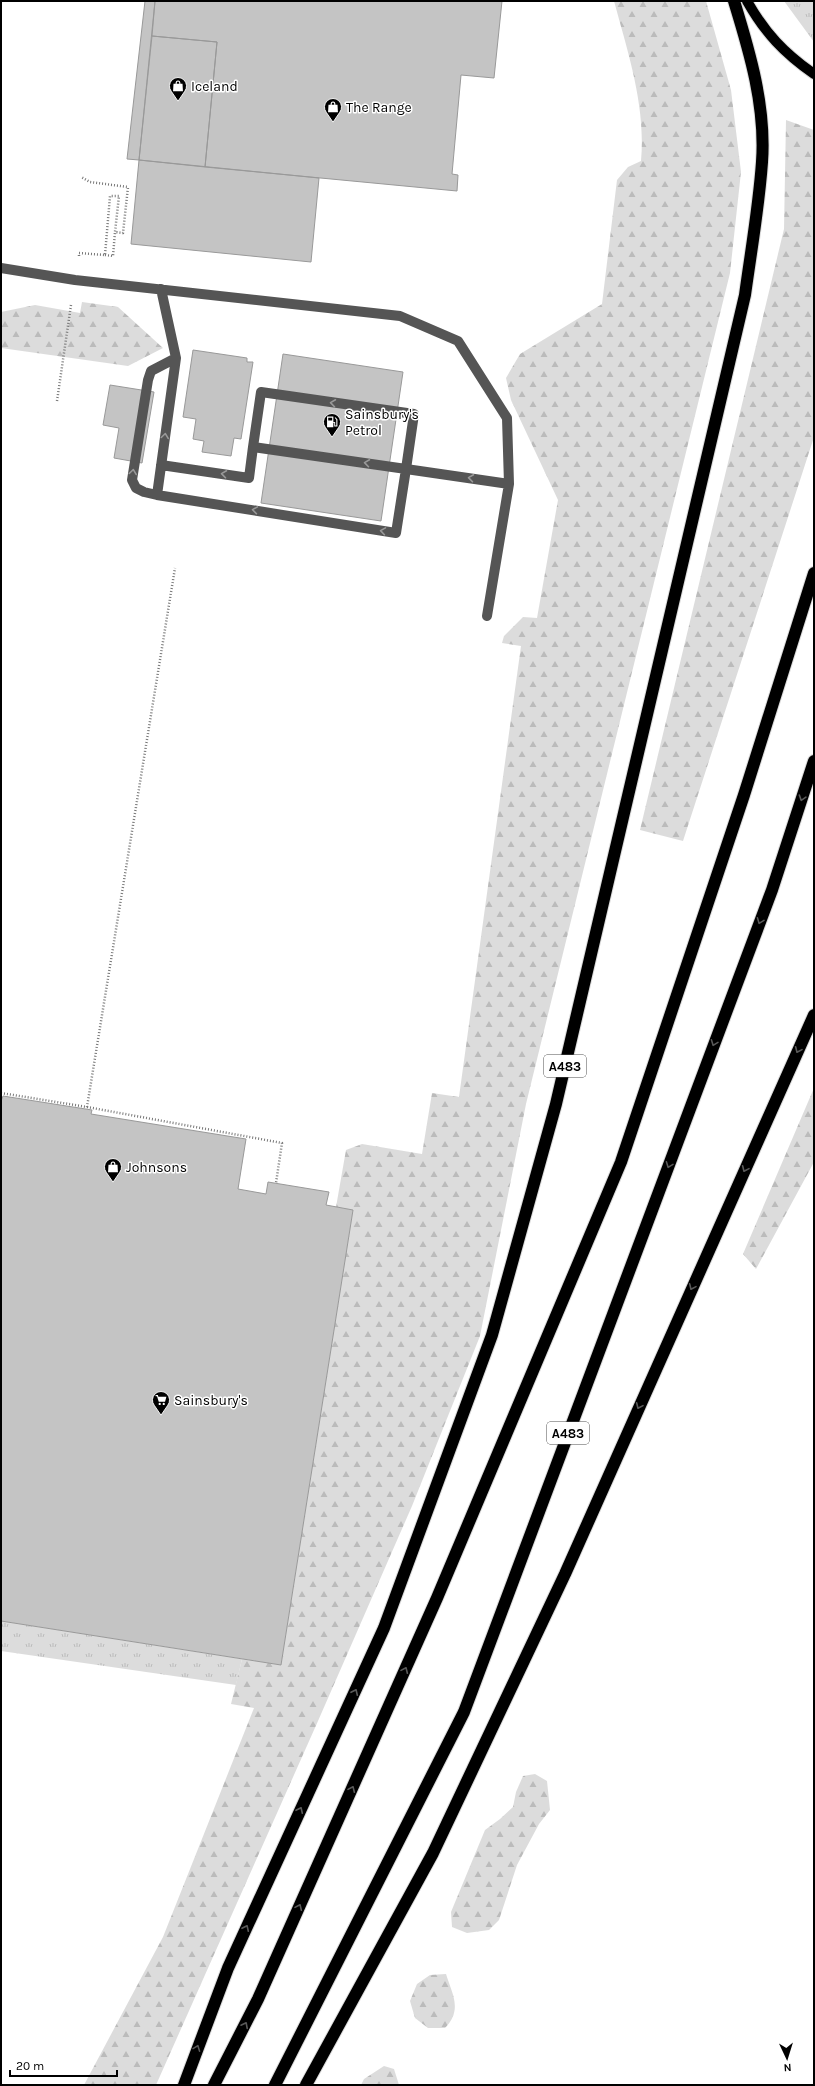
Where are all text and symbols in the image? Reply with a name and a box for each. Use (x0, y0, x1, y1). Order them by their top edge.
shop icon: Iceland (168, 76, 188, 101)
place label: Iceland (191, 78, 238, 95)
shop icon: The Range (323, 97, 343, 122)
place label: The Range (346, 99, 412, 116)
one-way arrow (330, 399, 336, 408)
place label: Sainsbury's Petrol (345, 406, 419, 439)
fuel station icon: Sainsbury's Petrol (322, 412, 342, 437)
one-way arrow (160, 433, 169, 439)
one-way arrow (364, 459, 370, 468)
one-way arrow (128, 469, 137, 475)
one-way arrow (221, 470, 227, 479)
one-way arrow (468, 474, 474, 483)
one-way arrow (252, 507, 258, 515)
one-way arrow (380, 527, 386, 536)
one-way arrow (798, 794, 807, 801)
one-way arrow (756, 918, 765, 925)
one-way arrow (711, 1039, 719, 1046)
one-way arrow (795, 1046, 803, 1054)
road number: A483 (544, 1055, 586, 1077)
shop icon: Johnsons (103, 1157, 123, 1182)
place label: Johnsons (126, 1159, 187, 1176)
one-way arrow (665, 1161, 673, 1168)
one-way arrow (742, 1164, 750, 1172)
one-way arrow (688, 1284, 696, 1291)
supermarket icon: Sainsbury's (151, 1390, 171, 1415)
place label: Sainsbury's (174, 1392, 248, 1409)
one-way arrow (636, 1402, 644, 1410)
road number: A483 (547, 1422, 589, 1444)
one-way arrow (400, 1667, 408, 1674)
one-way arrow (350, 1688, 358, 1696)
one-way arrow (347, 1785, 355, 1793)
one-way arrow (295, 1807, 303, 1814)
one-way arrow (294, 1904, 302, 1912)
one-way arrow (241, 1925, 249, 1932)
one-way arrow (240, 2022, 247, 2030)
north arrow (767, 2038, 807, 2078)
one-way arrow (193, 2045, 201, 2052)
scale bar (10, 2052, 117, 2078)
text: 20 m (16, 2059, 44, 2073)
text: N (783, 2061, 792, 2074)

